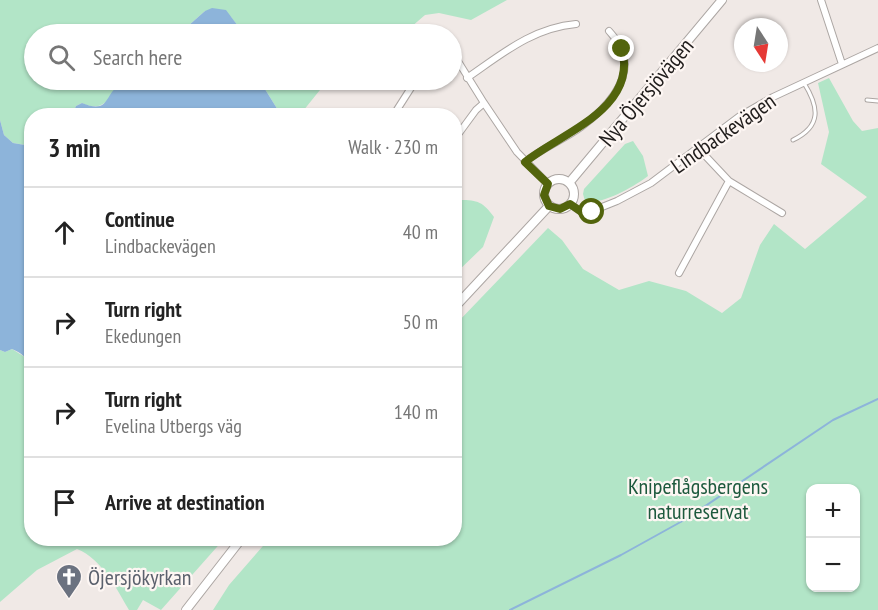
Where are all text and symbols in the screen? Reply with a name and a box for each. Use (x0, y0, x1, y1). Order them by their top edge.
north arrow (734, 18, 788, 72)
search box (24, 24, 462, 90)
street label: Nya Öjersjövägen (593, 32, 699, 152)
route end (608, 35, 634, 61)
icon: search (45, 41, 78, 74)
text: Search here (93, 43, 182, 71)
street label: Lindbackevägen (665, 87, 781, 179)
text: 3 min (48, 131, 101, 164)
text: Walk · 230 m (348, 134, 438, 160)
route start (578, 198, 604, 224)
text: Continue (105, 205, 175, 233)
icon: ahead (48, 216, 81, 249)
text: 40 m (403, 219, 438, 245)
text: Lindbackevägen (105, 233, 216, 259)
text: Turn right (105, 295, 182, 323)
icon: right (48, 306, 81, 339)
text: 50 m (403, 309, 438, 335)
text: Ekedungen (105, 323, 181, 349)
text: Turn right (105, 385, 182, 413)
icon: right (48, 396, 81, 429)
text: 140 m (394, 399, 438, 425)
text: Evelina Utbergs väg (105, 413, 242, 439)
park label: Knipeflågsbergens naturreservat (628, 472, 768, 525)
map controls (806, 484, 860, 592)
button: + (806, 484, 860, 538)
icon: arrive (48, 486, 81, 519)
text: Arrive at destination (105, 488, 265, 516)
button: − (806, 538, 860, 592)
church icon: Öjersjökyrkan (54, 562, 84, 600)
place label: Öjersjökyrkan (88, 563, 191, 591)

